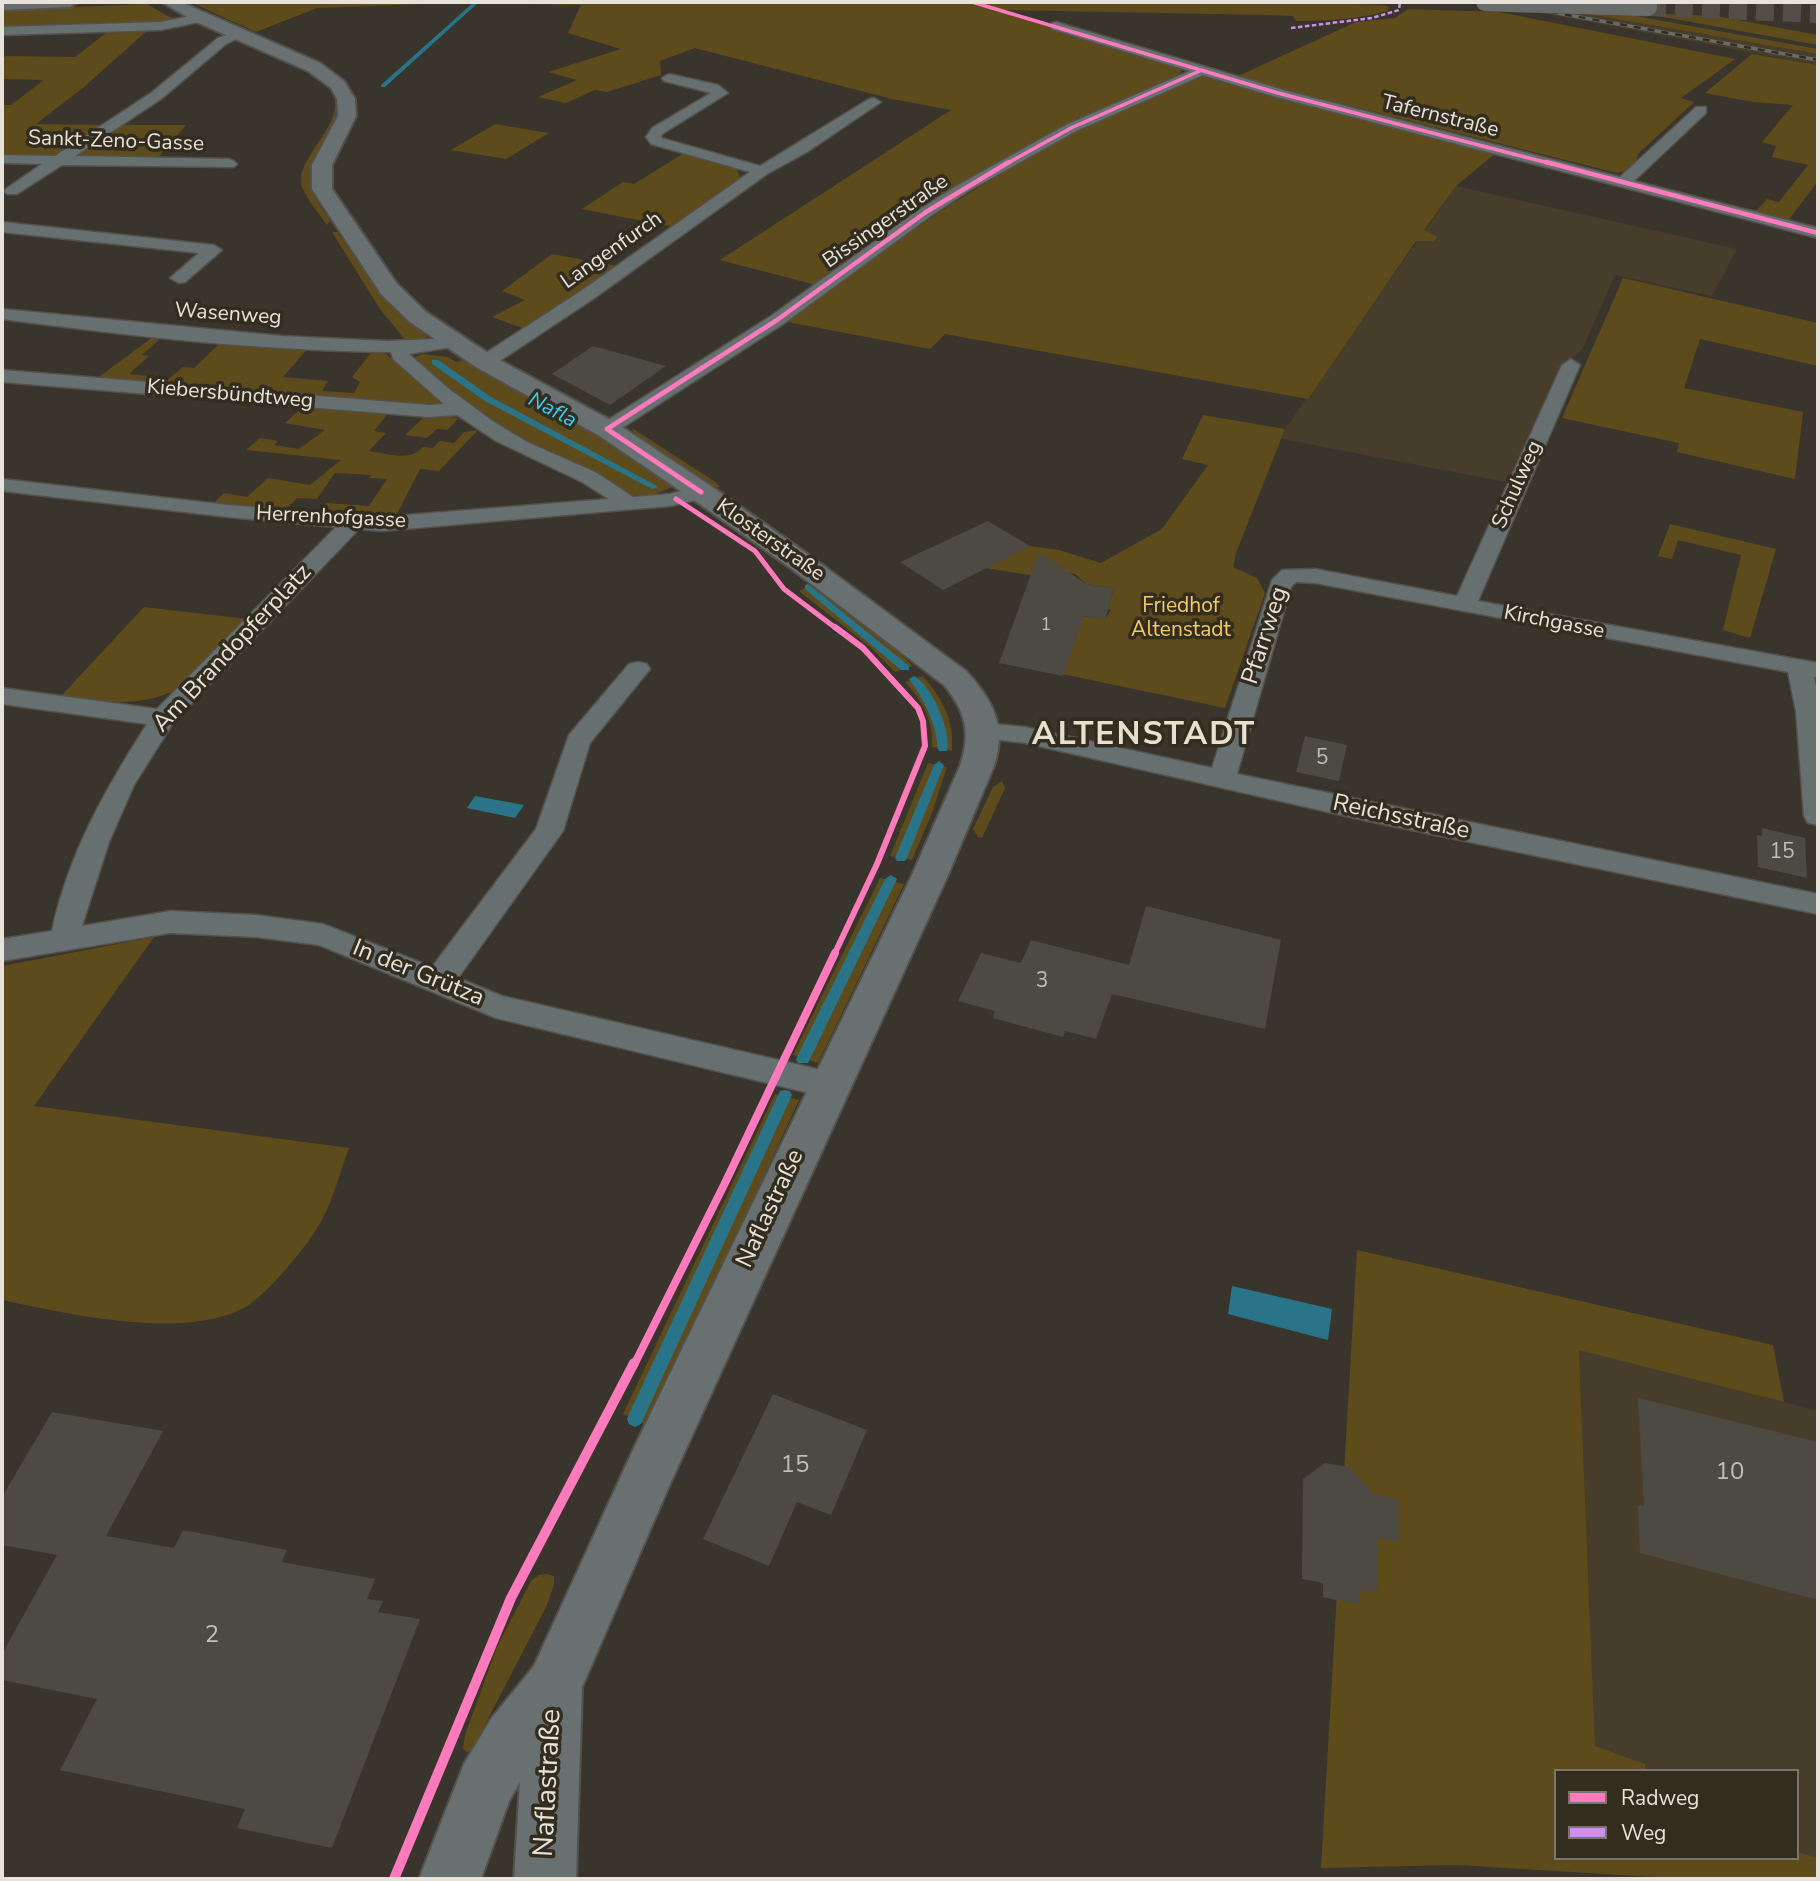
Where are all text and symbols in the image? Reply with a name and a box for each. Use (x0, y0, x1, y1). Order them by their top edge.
street label: Tafernstraße (1379, 90, 1501, 144)
street label: Sankt-Zeno-Gasse (28, 126, 204, 158)
street label: Bissingerstraße (819, 170, 953, 274)
street label: Langenfurch (557, 207, 667, 295)
street label: Wasenweg (174, 299, 282, 331)
street label: Kiebersbündtweg (146, 375, 314, 415)
water label: Nafla (524, 388, 580, 434)
street label: Schulweg (1488, 437, 1548, 533)
street label: Klosterstraße (711, 494, 829, 588)
street label: Herrenhofgasse (255, 501, 407, 535)
street label: Am Brandopferplatz (148, 559, 318, 739)
street label: Pfarrweg (1237, 584, 1295, 688)
park label: Friedhof Altenstadt (1131, 594, 1231, 644)
street label: Kirchgasse (1502, 601, 1606, 645)
house number: 1 (1041, 615, 1051, 637)
district label: ALTENSTADT (1033, 717, 1255, 755)
house number: 5 (1316, 746, 1328, 772)
street label: Reichsstraße (1330, 789, 1472, 847)
house number: 15 (1769, 840, 1795, 866)
street label: In der Grütza (348, 935, 488, 1013)
house number: 3 (1036, 969, 1048, 995)
street label: Naflastraße (731, 1145, 811, 1273)
house number: 15 (781, 1452, 809, 1480)
house number: 10 (1716, 1459, 1744, 1487)
house number: 2 (205, 1622, 219, 1650)
street label: Naflastraße (528, 1708, 570, 1858)
legend (1554, 1769, 1799, 1860)
text: Radweg (1621, 1784, 1699, 1812)
text: Weg (1621, 1819, 1666, 1847)

